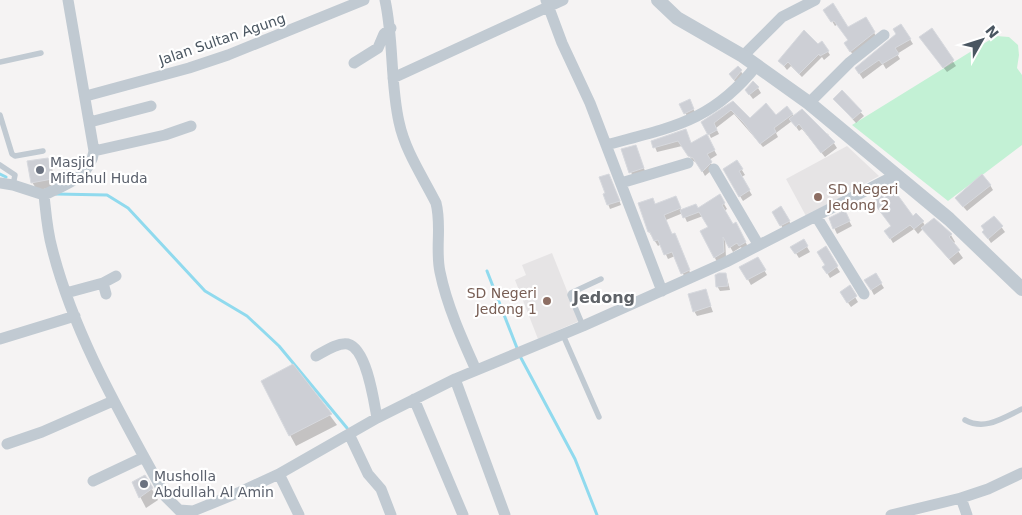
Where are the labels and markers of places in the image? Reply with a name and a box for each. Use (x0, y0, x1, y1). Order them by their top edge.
place label: Masjid Miftahul Huda (50, 154, 148, 186)
marker: Masjid Miftahul Huda (34, 164, 46, 176)
place label: SD Negeri Jedong 2 (827, 181, 898, 213)
marker: SD Negeri Jedong 2 (812, 191, 824, 203)
place label: SD Negeri Jedong 1 (467, 285, 537, 317)
marker: SD Negeri Jedong 1 (541, 295, 553, 307)
place label: Musholla Abdullah Al Amin (154, 468, 274, 500)
marker: Musholla Abdullah Al Amin (138, 478, 150, 490)

